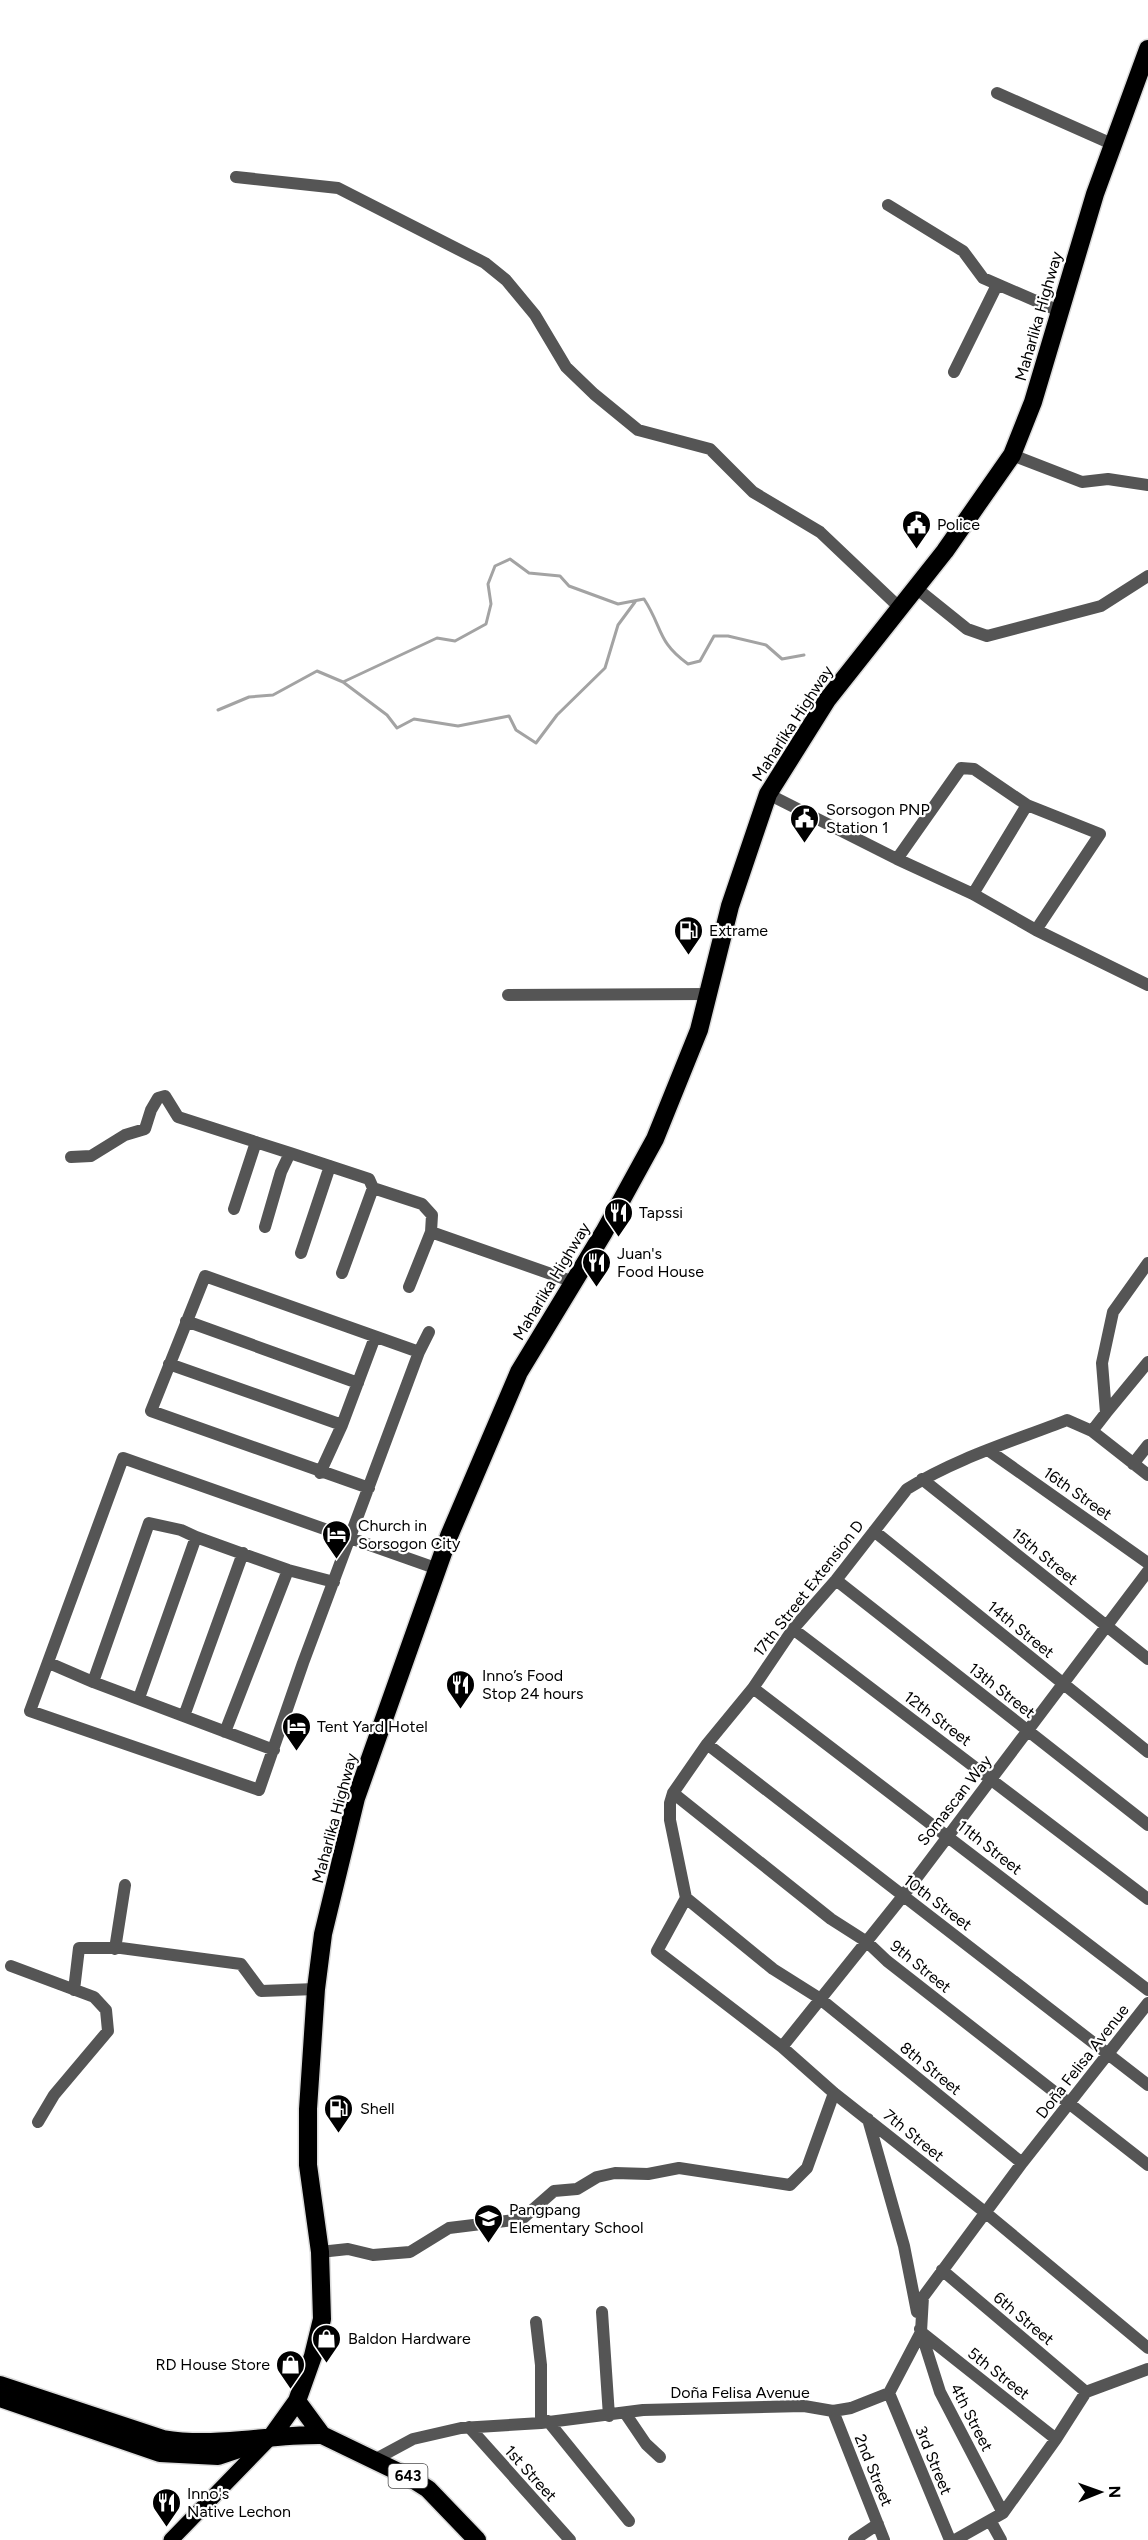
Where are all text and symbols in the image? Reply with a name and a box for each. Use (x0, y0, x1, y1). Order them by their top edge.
street label: Maharlika Highway (1011, 249, 1066, 383)
public building icon: Police (900, 508, 932, 550)
place label: Police (937, 515, 980, 534)
street label: Maharlika Highway (748, 661, 837, 785)
place label: Sorsogon PNP Station 1 (826, 800, 930, 837)
public building icon: Sorsogon PNP Station 1 (789, 802, 821, 844)
fuel station icon: Extrame (672, 914, 704, 956)
place label: Extrame (709, 921, 768, 940)
restaurant icon: Tapssi (602, 1196, 634, 1238)
place label: Tapssi (639, 1203, 683, 1222)
street label: Maharlika Highway (509, 1218, 594, 1344)
place label: Juan's Food House (617, 1244, 704, 1281)
restaurant icon: Juan's Food House (580, 1246, 612, 1288)
street label: 16th Street (1040, 1463, 1116, 1524)
place label: Church in Sorsogon City (358, 1516, 461, 1553)
street label: 17th Street Extension D (749, 1516, 868, 1660)
hotel icon: Church in Sorsogon City (321, 1518, 353, 1560)
street label: 15th Street (1008, 1524, 1082, 1589)
street label: 14th Street (984, 1597, 1058, 1662)
street label: 13th Street (965, 1659, 1039, 1722)
place label: Inno’s Food Stop 24 hours (482, 1666, 583, 1703)
restaurant icon: Inno’s Food Stop 24 hours (445, 1668, 477, 1710)
street label: 12th Street (900, 1687, 975, 1750)
hotel icon: Tent Yard Hotel (280, 1710, 312, 1752)
place label: Tent Yard Hotel (317, 1717, 428, 1736)
street label: Maharlika Highway (308, 1750, 361, 1885)
street label: Somascan Way (913, 1751, 996, 1849)
street label: 11th Street (954, 1816, 1026, 1879)
street label: 10th Street (900, 1871, 976, 1934)
street label: 9th Street (886, 1936, 955, 1997)
street label: Doña Felisa Avenue (1032, 2000, 1133, 2122)
street label: 8th Street (896, 2038, 965, 2099)
fuel station icon: Shell (323, 2092, 355, 2134)
place label: Shell (360, 2099, 395, 2118)
street label: 7th Street (880, 2105, 948, 2166)
place label: Pangpang Elementary School (509, 2200, 643, 2237)
school or university icon: Pangpang Elementary School (472, 2202, 504, 2244)
street label: 6th Street (990, 2288, 1058, 2349)
shop icon: Baldon Hardware (311, 2322, 343, 2364)
place label: Baldon Hardware (348, 2329, 471, 2348)
street label: 5th Street (964, 2343, 1033, 2403)
shop icon: RD House Store (275, 2348, 307, 2390)
place label: RD House Store (155, 2355, 270, 2374)
street label: 4th Street (946, 2380, 997, 2454)
street label: Doña Felisa Avenue (670, 2383, 810, 2402)
street label: 3rd Street (911, 2423, 956, 2497)
street label: 2nd Street (850, 2431, 897, 2509)
street label: 1st Street (501, 2441, 561, 2505)
north arrow (1070, 2462, 1130, 2522)
road number: 643 (388, 2464, 428, 2488)
place label: Inno's Native Lechon (187, 2484, 291, 2521)
text: N (1105, 2485, 1124, 2498)
restaurant icon: Inno's Native Lechon (150, 2486, 182, 2528)

